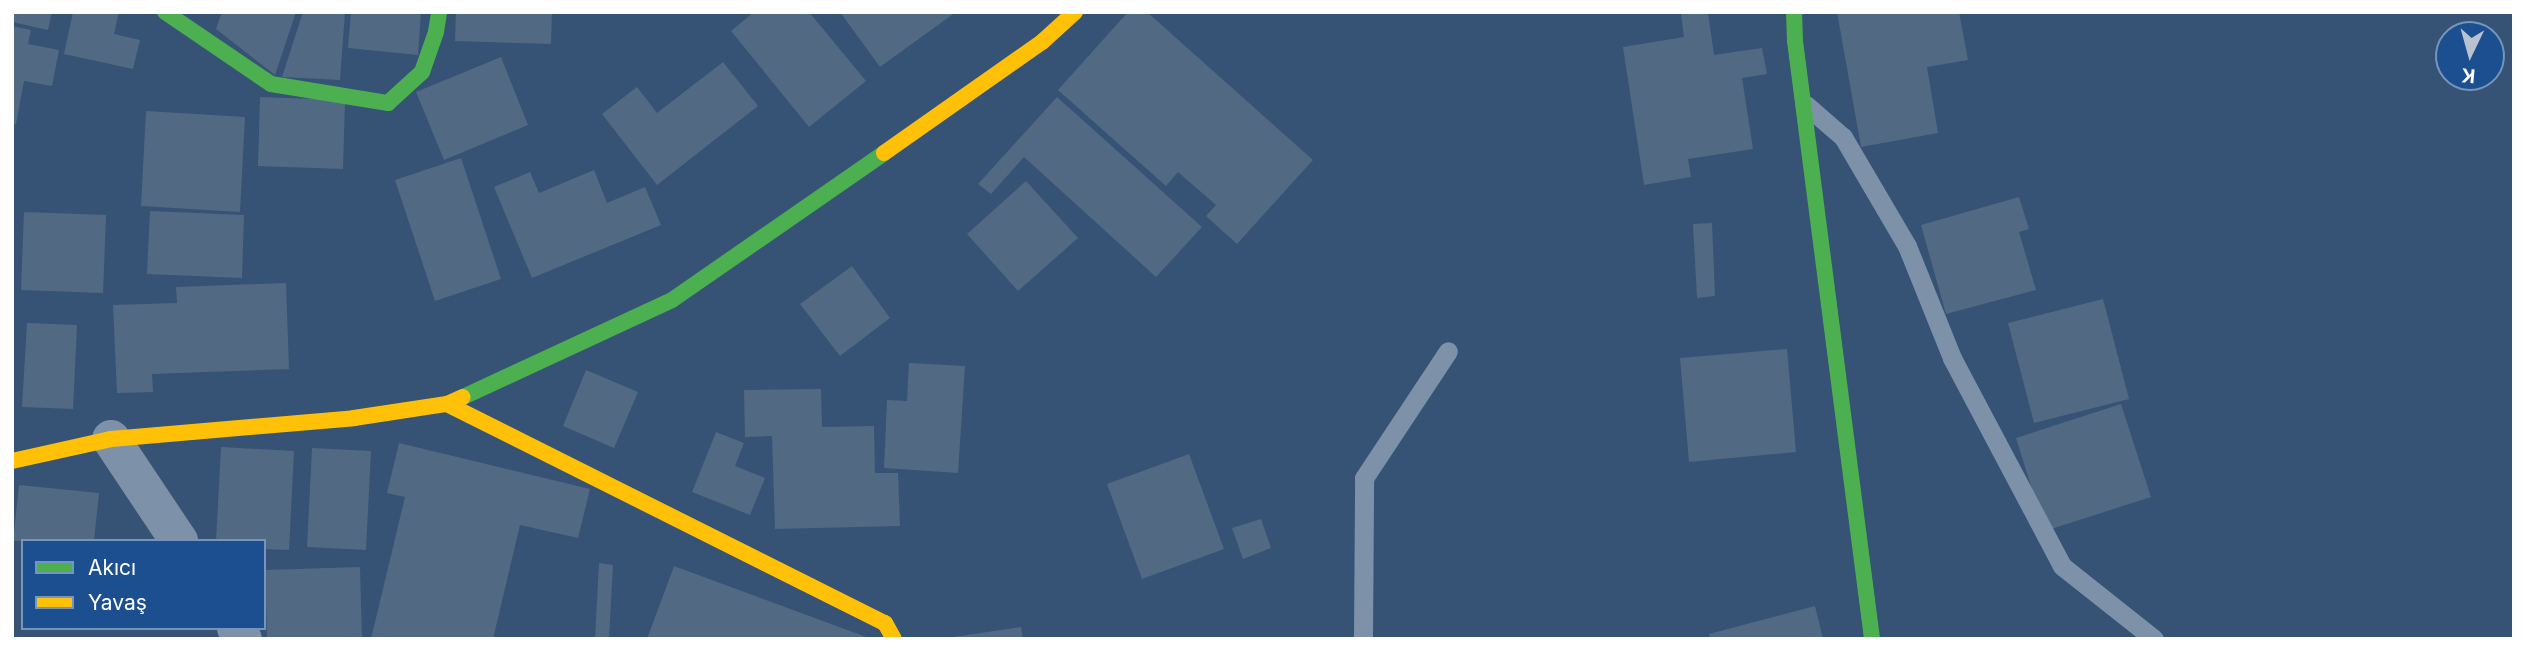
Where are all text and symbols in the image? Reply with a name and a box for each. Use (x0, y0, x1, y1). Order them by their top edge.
north arrow (2435, 21, 2505, 91)
text: K (2460, 63, 2476, 87)
legend (21, 539, 266, 630)
text: Akıcı (88, 555, 136, 580)
text: Yavaş (88, 590, 147, 615)

